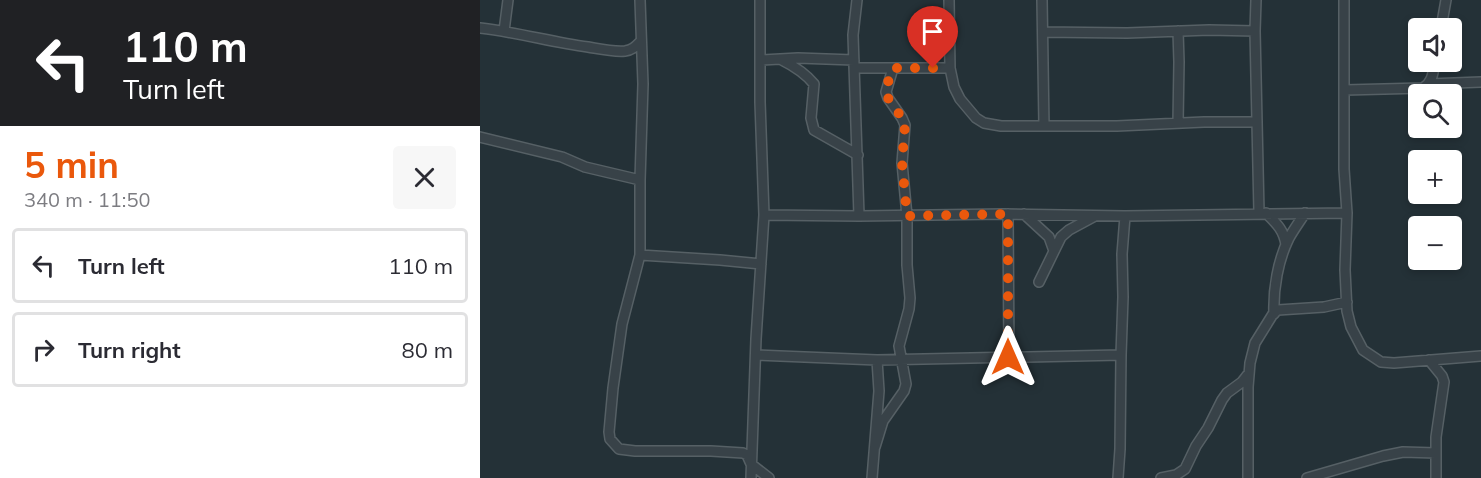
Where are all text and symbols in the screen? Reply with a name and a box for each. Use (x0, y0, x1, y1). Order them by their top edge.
pin (907, 6, 958, 68)
icon: arrive (916, 15, 949, 48)
map controls (1408, 18, 1462, 270)
button: sound (1408, 18, 1462, 72)
text: 110 m (123, 20, 248, 73)
icon: left (24, 24, 102, 102)
text: Turn left (123, 72, 225, 106)
button: search (1408, 84, 1462, 138)
text: 5 min (24, 142, 119, 187)
button: close (393, 146, 456, 209)
button: + (1408, 150, 1462, 204)
text: 340 m · 11:50 (24, 187, 150, 212)
button: − (1408, 216, 1462, 270)
icon: left (27, 249, 60, 282)
text: Turn left (78, 252, 165, 280)
text: 110 m (388, 252, 453, 280)
position arrow (976, 325, 1040, 389)
icon: right (27, 333, 60, 366)
text: Turn right (78, 336, 181, 364)
text: 80 m (402, 336, 453, 364)

